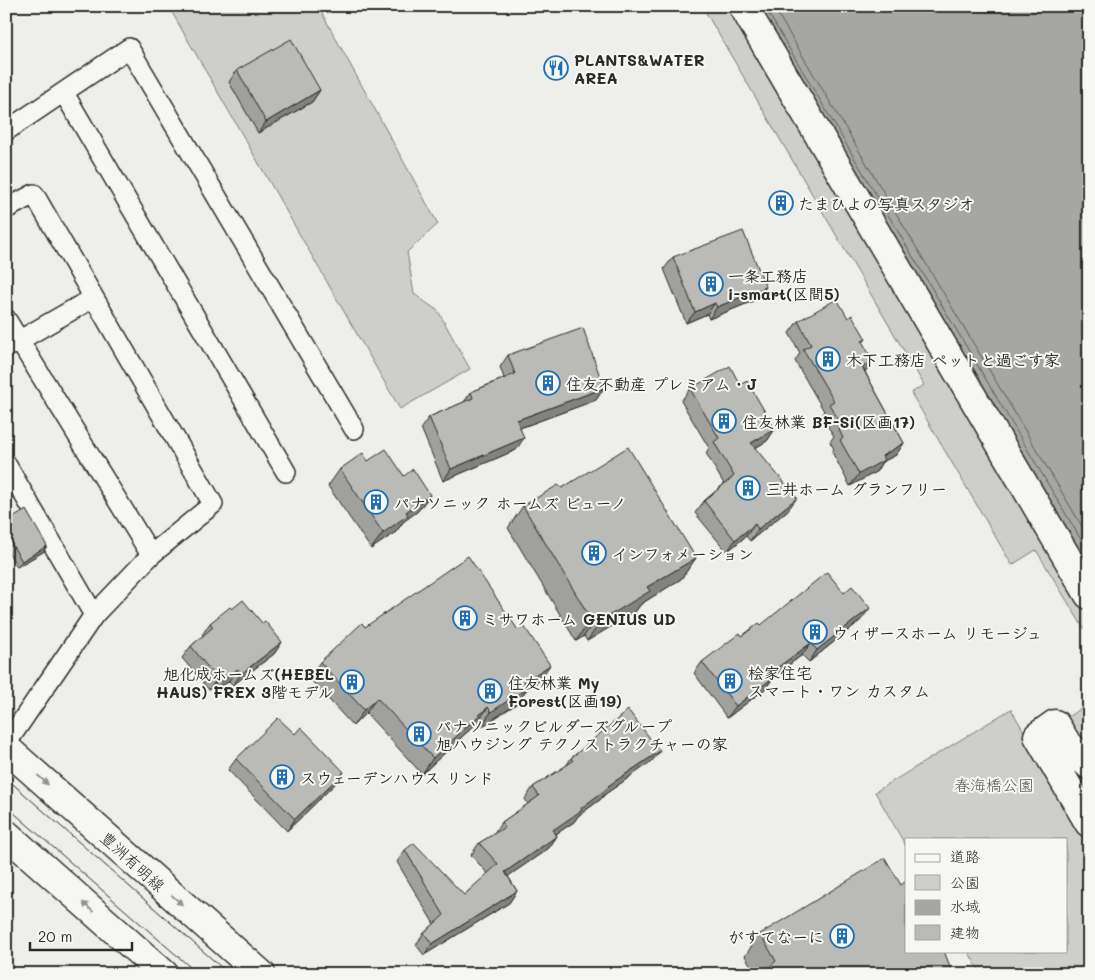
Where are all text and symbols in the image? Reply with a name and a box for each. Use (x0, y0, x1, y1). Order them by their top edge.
place label: PLANTS&WATER AREA (574, 49, 705, 88)
restaurant icon: PLANTS&WATER AREA (543, 55, 569, 81)
building icon: たまひよの写真スタジオ (768, 190, 794, 216)
place label: たまひよの写真スタジオ (798, 193, 974, 214)
place label: 一条工務店 i-smart(区間5) (728, 265, 840, 304)
building icon: 一条工務店 i-smart(区間5) (698, 271, 724, 297)
building icon: 木下工務店 ペットと過ごす家 (815, 346, 841, 372)
place label: 木下工務店 ペットと過ごす家 (846, 349, 1060, 370)
building icon: 住友不動産 プレミアム・J (535, 370, 561, 396)
place label: 住友不動産 プレミアム・J (566, 373, 757, 394)
building icon: 住友林業 BF-Si(区画17) (711, 408, 737, 434)
place label: 住友林業 BF-Si(区画17) (742, 411, 915, 432)
building icon: 三井ホーム グランフリー (735, 475, 761, 501)
place label: 三井ホーム グランフリー (766, 478, 947, 499)
building icon: パナソニック ホームズ ビューノ (363, 489, 389, 515)
place label: パナソニック ホームズ ビューノ (394, 492, 626, 513)
building icon: インフォメーション (581, 540, 607, 566)
place label: インフォメーション (612, 543, 754, 564)
building icon: ミサワホーム GENIUS UD (452, 605, 478, 631)
place label: ミサワホーム GENIUS UD (482, 608, 676, 629)
building icon: ウィザースホーム リモージュ (802, 619, 828, 645)
place label: ウィザースホーム リモージュ (832, 622, 1042, 643)
place label: 桧家住宅 スマート・ワン カスタム (748, 662, 930, 701)
place label: 旭化成ホームズ(HEBEL HAUS) FREX 3階モデル (156, 663, 334, 702)
building icon: 桧家住宅 スマート・ワン カスタム (717, 668, 743, 694)
building icon: 旭化成ホームズ(HEBEL HAUS) FREX 3階モデル (339, 669, 365, 695)
place label: 住友林業 My Forest(区画19) (508, 672, 622, 711)
building icon: 住友林業 My Forest(区画19) (477, 678, 503, 704)
place label: パナソニックビルダーズグループ 旭ハウジング テクノストラクチャーの家 (436, 715, 728, 754)
building icon: パナソニックビルダーズグループ 旭ハウジング テクノストラクチャーの家 (406, 721, 432, 747)
building icon: スウェーデンハウス リンド (269, 764, 295, 790)
place label: スウェーデンハウス リンド (300, 767, 494, 788)
park label: 春海橋公園 (954, 774, 1034, 795)
one-way arrow (36, 775, 49, 786)
street label: 豊洲有明線 (96, 826, 170, 896)
legend (905, 838, 1068, 952)
text: 道路 (950, 846, 980, 866)
text: 公園 (950, 872, 980, 892)
one-way arrow (171, 894, 183, 906)
text: 水域 (950, 896, 980, 916)
one-way arrow (82, 901, 95, 912)
scale bar (30, 920, 132, 952)
text: 建物 (950, 922, 980, 942)
building icon: がすてなーに (829, 923, 855, 949)
text: 20 m (38, 926, 72, 946)
place label: がすてなーに (728, 926, 824, 947)

